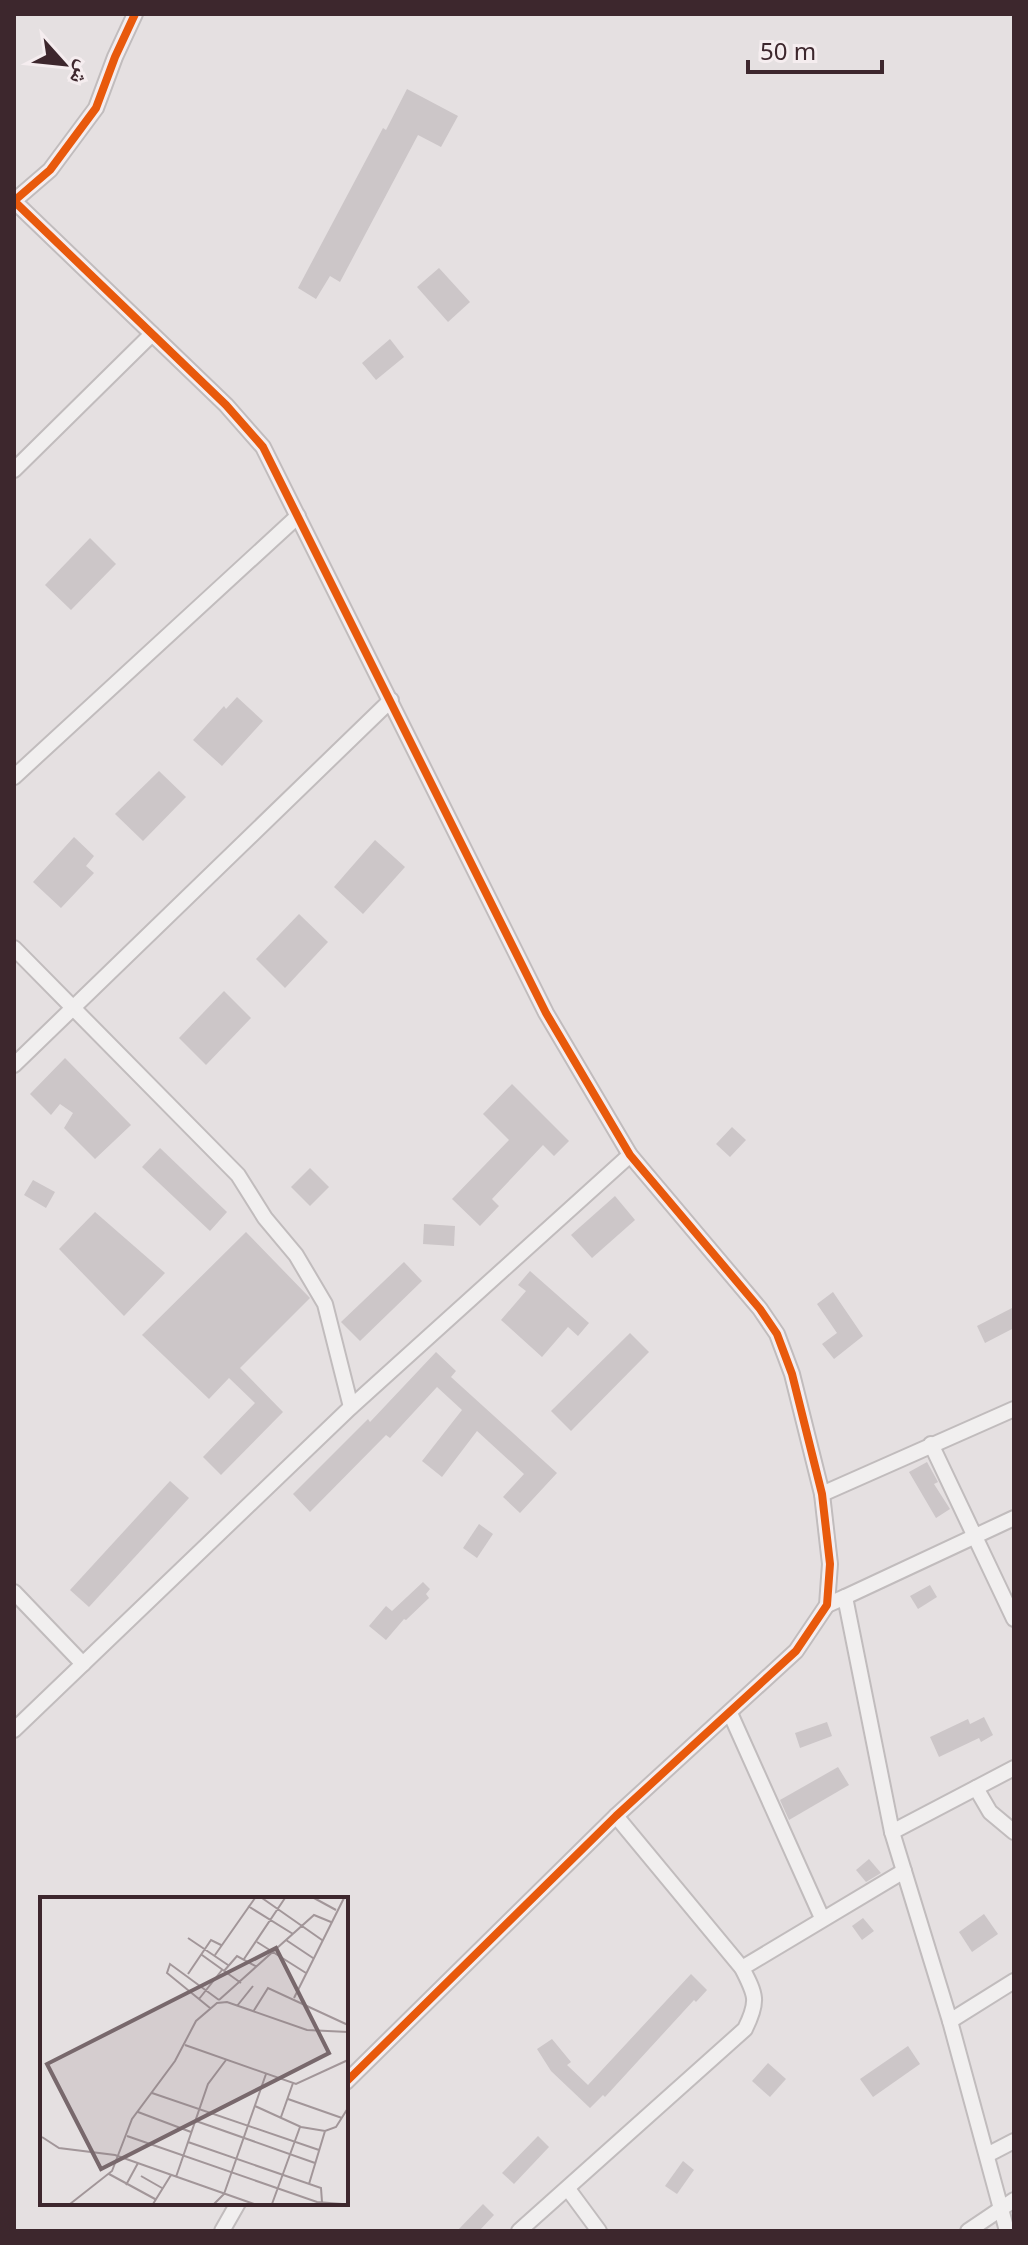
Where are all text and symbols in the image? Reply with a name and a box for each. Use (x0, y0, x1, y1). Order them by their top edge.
north arrow (24, 24, 104, 104)
scale bar (748, 24, 882, 74)
text: 50 m (760, 34, 816, 67)
text: ش (64, 56, 101, 91)
inset map (40, 1897, 348, 2205)

